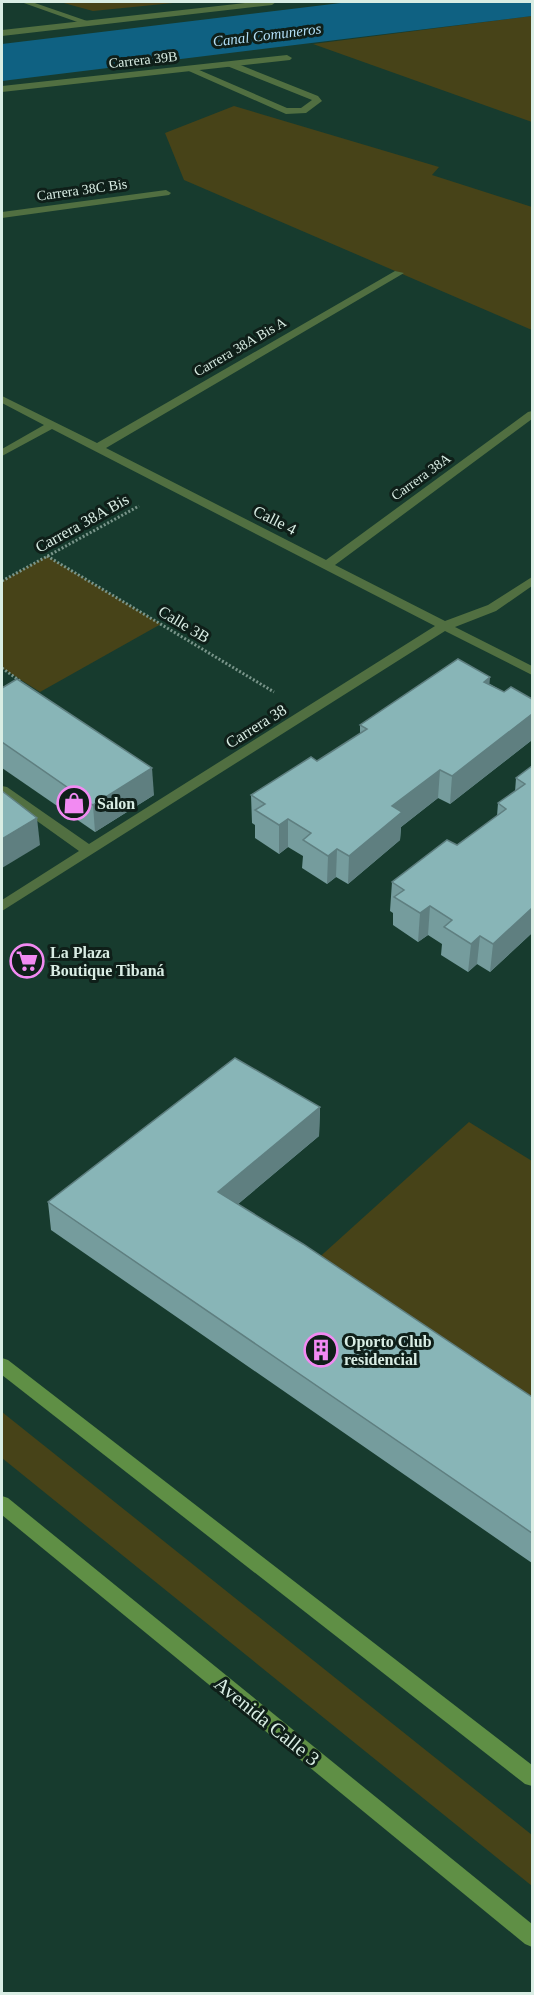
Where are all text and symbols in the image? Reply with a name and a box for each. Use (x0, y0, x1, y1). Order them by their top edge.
water label: Canal Comuneros (212, 20, 322, 50)
street label: Carrera 39B (108, 49, 178, 71)
street label: Carrera 38C Bis (36, 176, 128, 204)
street label: Carrera 38A Bis A (191, 314, 289, 379)
street label: Carrera 38A (388, 450, 454, 504)
street label: Carrera 38A Bis (32, 490, 132, 556)
street label: Calle 4 (251, 502, 299, 538)
street label: Calle 3B (155, 602, 213, 646)
street label: Carrera 38 (223, 701, 289, 751)
shop icon: Salon (56, 785, 92, 821)
place label: Salon (97, 795, 135, 812)
supermarket icon: La Plaza Boutique Tibaná (9, 943, 45, 979)
place label: La Plaza Boutique Tibaná (50, 944, 165, 980)
building icon: Oporto Club residencial (303, 1332, 339, 1368)
place label: Oporto Club residencial (344, 1333, 432, 1368)
street label: Avenida Calle 3 (210, 1672, 324, 1770)

